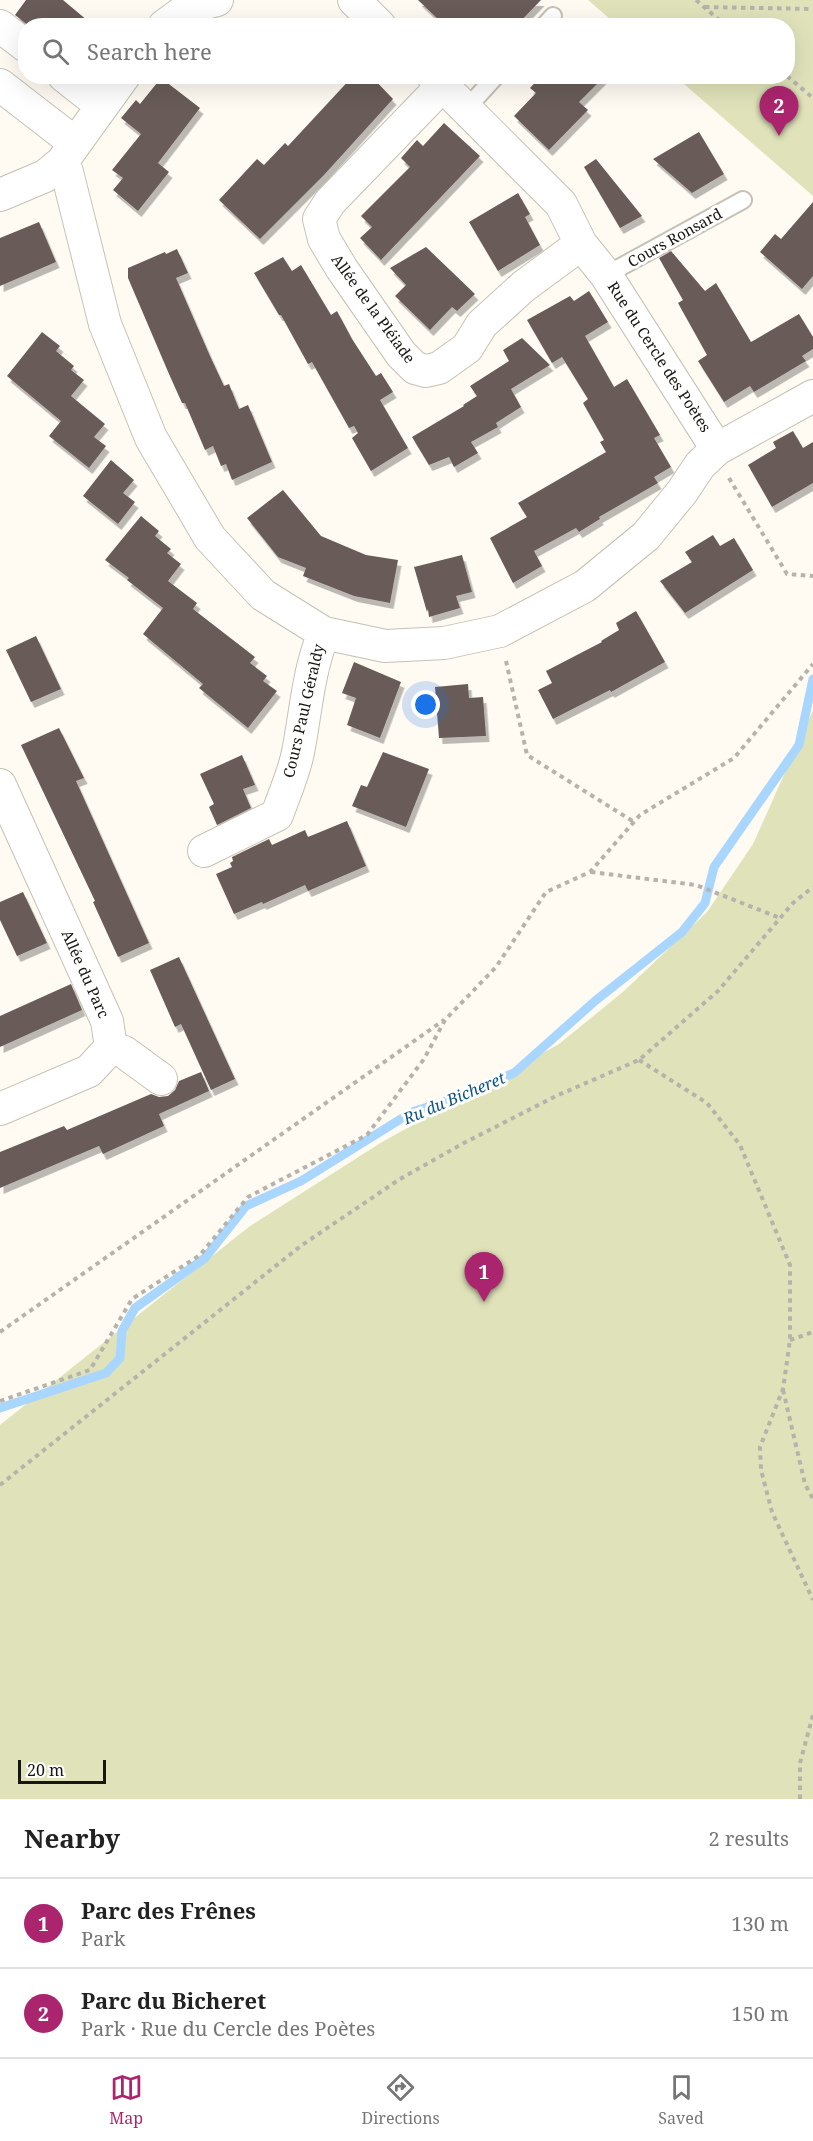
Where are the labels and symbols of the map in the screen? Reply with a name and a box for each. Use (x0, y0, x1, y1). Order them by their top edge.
pin: 2 (760, 86, 798, 136)
street label: Cours Ronsard (624, 203, 725, 271)
street label: Allée de la Pléiade (327, 250, 420, 367)
street label: Rue du Cercle des Poètes (604, 277, 716, 436)
street label: Cours Paul Géraldy (278, 641, 328, 780)
your location (411, 690, 440, 719)
street label: Allée du Parc (58, 926, 114, 1021)
water label: Ru du Bicheret (399, 1067, 509, 1130)
pin: 1 (464, 1252, 504, 1302)
scale bar (18, 1757, 106, 1784)

